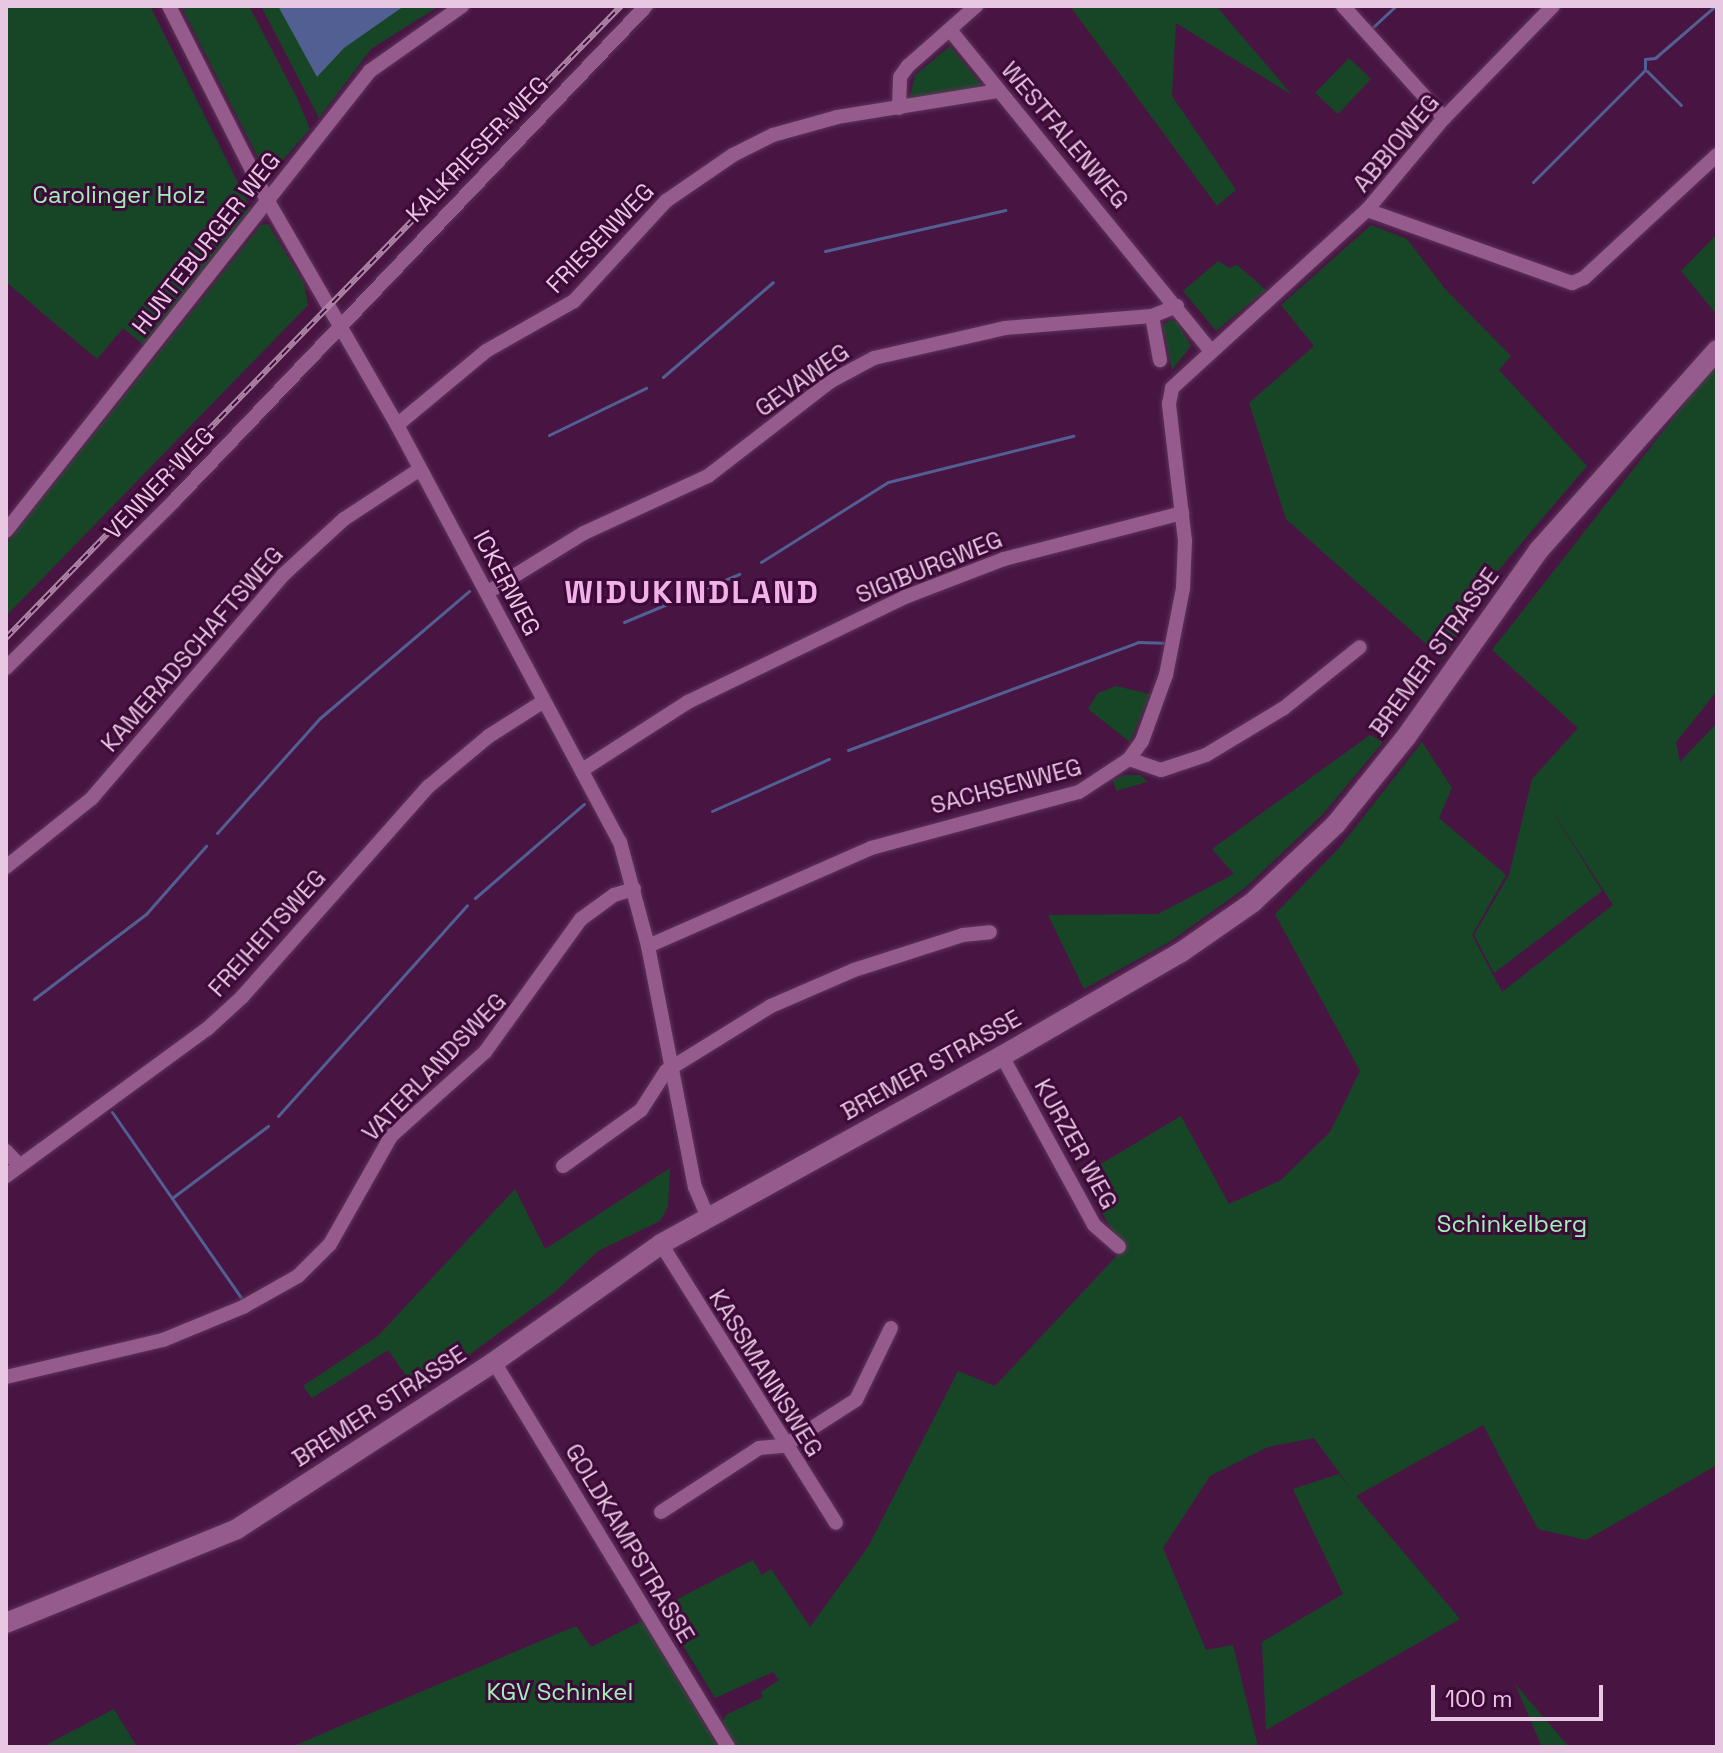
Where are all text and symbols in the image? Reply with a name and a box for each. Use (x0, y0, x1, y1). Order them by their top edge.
street label: WESTFALENWEG (995, 56, 1135, 214)
street label: KALKRIESER WEG (400, 70, 554, 228)
street label: ABBIOWEG (1347, 88, 1445, 198)
street label: HUNTEBURGER WEG (126, 146, 286, 340)
street label: FRIESENWEG (540, 177, 660, 299)
park label: Carolinger Holz (33, 181, 205, 209)
street label: GEVAWEG (750, 337, 854, 423)
street label: VENNER WEG (98, 421, 220, 545)
street label: SIGIBURGWEG (852, 525, 1006, 609)
street label: ICKERWEG (467, 526, 547, 640)
street label: KAMERADSCHAFTSWEG (95, 540, 289, 758)
street label: BREMER STRASSE (1363, 562, 1505, 742)
district label: WIDUKINDLAND (564, 573, 820, 611)
street label: SACHSENWEG (927, 752, 1085, 820)
street label: FREIHEITSWEG (202, 863, 332, 1003)
street label: VATERLANDSWEG (356, 987, 512, 1147)
street label: BREMER STRASSE (836, 1004, 1026, 1126)
street label: KURZER WEG (1028, 1074, 1124, 1214)
park label: Schinkelberg (1437, 1210, 1587, 1238)
street label: KASSMANNSWEG (703, 1284, 829, 1462)
street label: BREMER STRASSE (287, 1339, 471, 1473)
street label: GOLDKAMPSTRASSE (559, 1438, 701, 1648)
scale bar (1435, 1669, 1607, 1719)
park label: KGV Schinkel (486, 1678, 634, 1706)
text: 100 m (1445, 1683, 1513, 1714)

